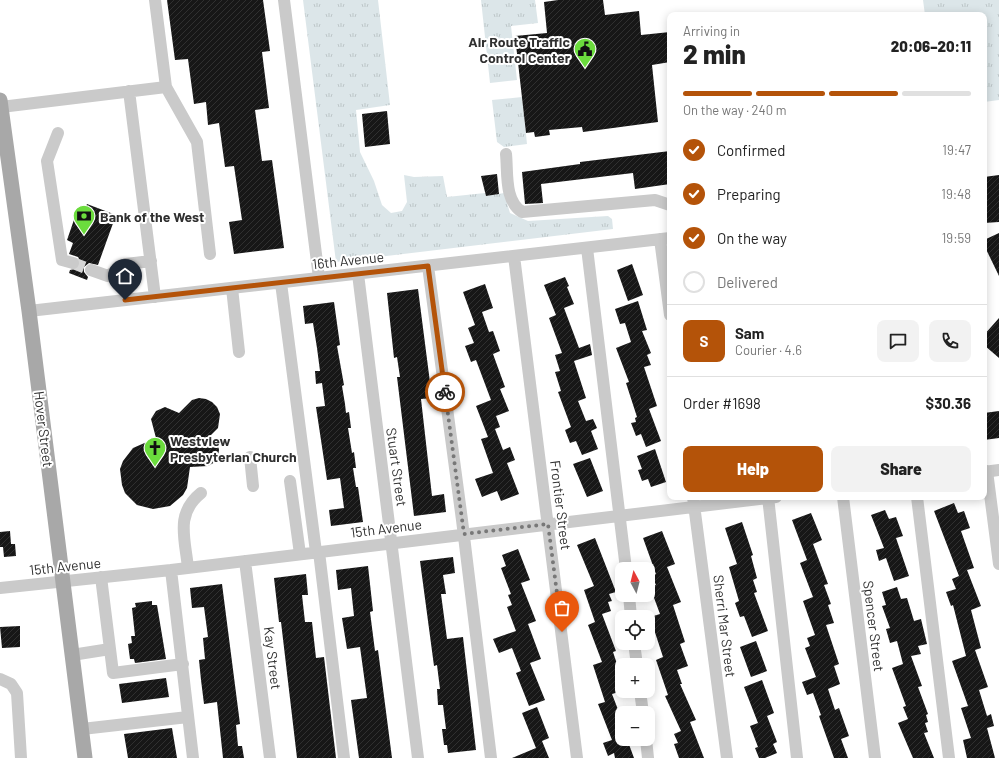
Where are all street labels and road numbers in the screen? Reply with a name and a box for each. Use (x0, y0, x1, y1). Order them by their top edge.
street label: 16th Avenue (311, 248, 385, 272)
street label: Hover Street (31, 390, 57, 468)
street label: Stuart Street (383, 427, 411, 507)
street label: Frontier Street (547, 459, 575, 551)
street label: 15th Avenue (349, 515, 423, 541)
street label: 15th Avenue (28, 554, 102, 578)
street label: Sherri Mar Street (710, 574, 740, 678)
street label: Spencer Street (860, 580, 888, 672)
street label: Kay Street (261, 626, 285, 690)

